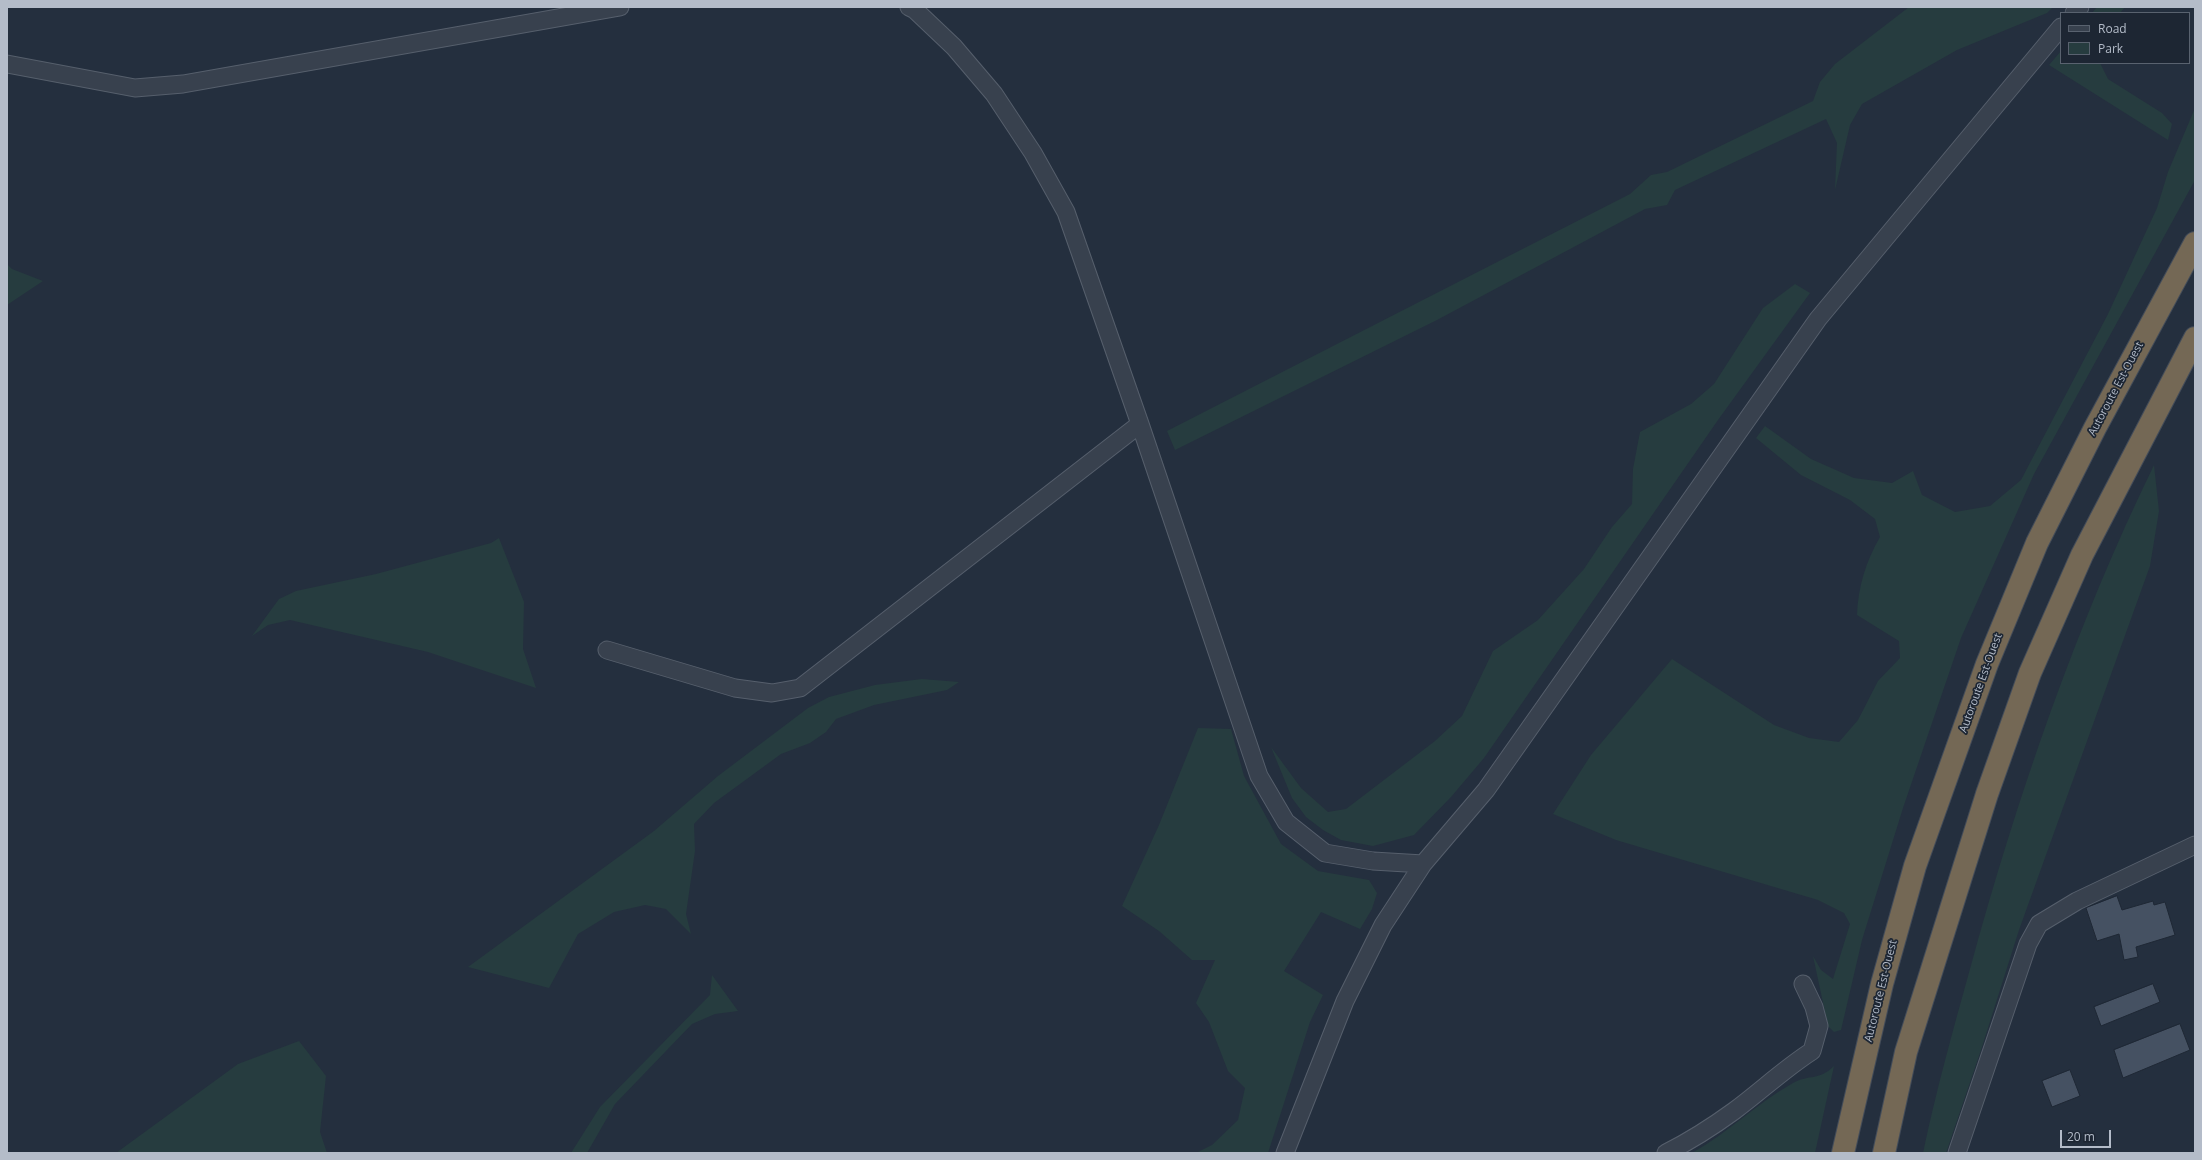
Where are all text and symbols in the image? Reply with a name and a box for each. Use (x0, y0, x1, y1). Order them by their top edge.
legend (2060, 12, 2190, 64)
text: Road (2098, 20, 2127, 37)
text: Park (2098, 40, 2123, 57)
street label: Autoroute Est-Ouest (2086, 340, 2146, 438)
street label: Autoroute Est-Ouest (1957, 632, 2005, 734)
street label: Autoroute Est-Ouest (1862, 939, 1900, 1043)
scale bar (2062, 1122, 2113, 1148)
text: 20 m (2067, 1128, 2095, 1145)

